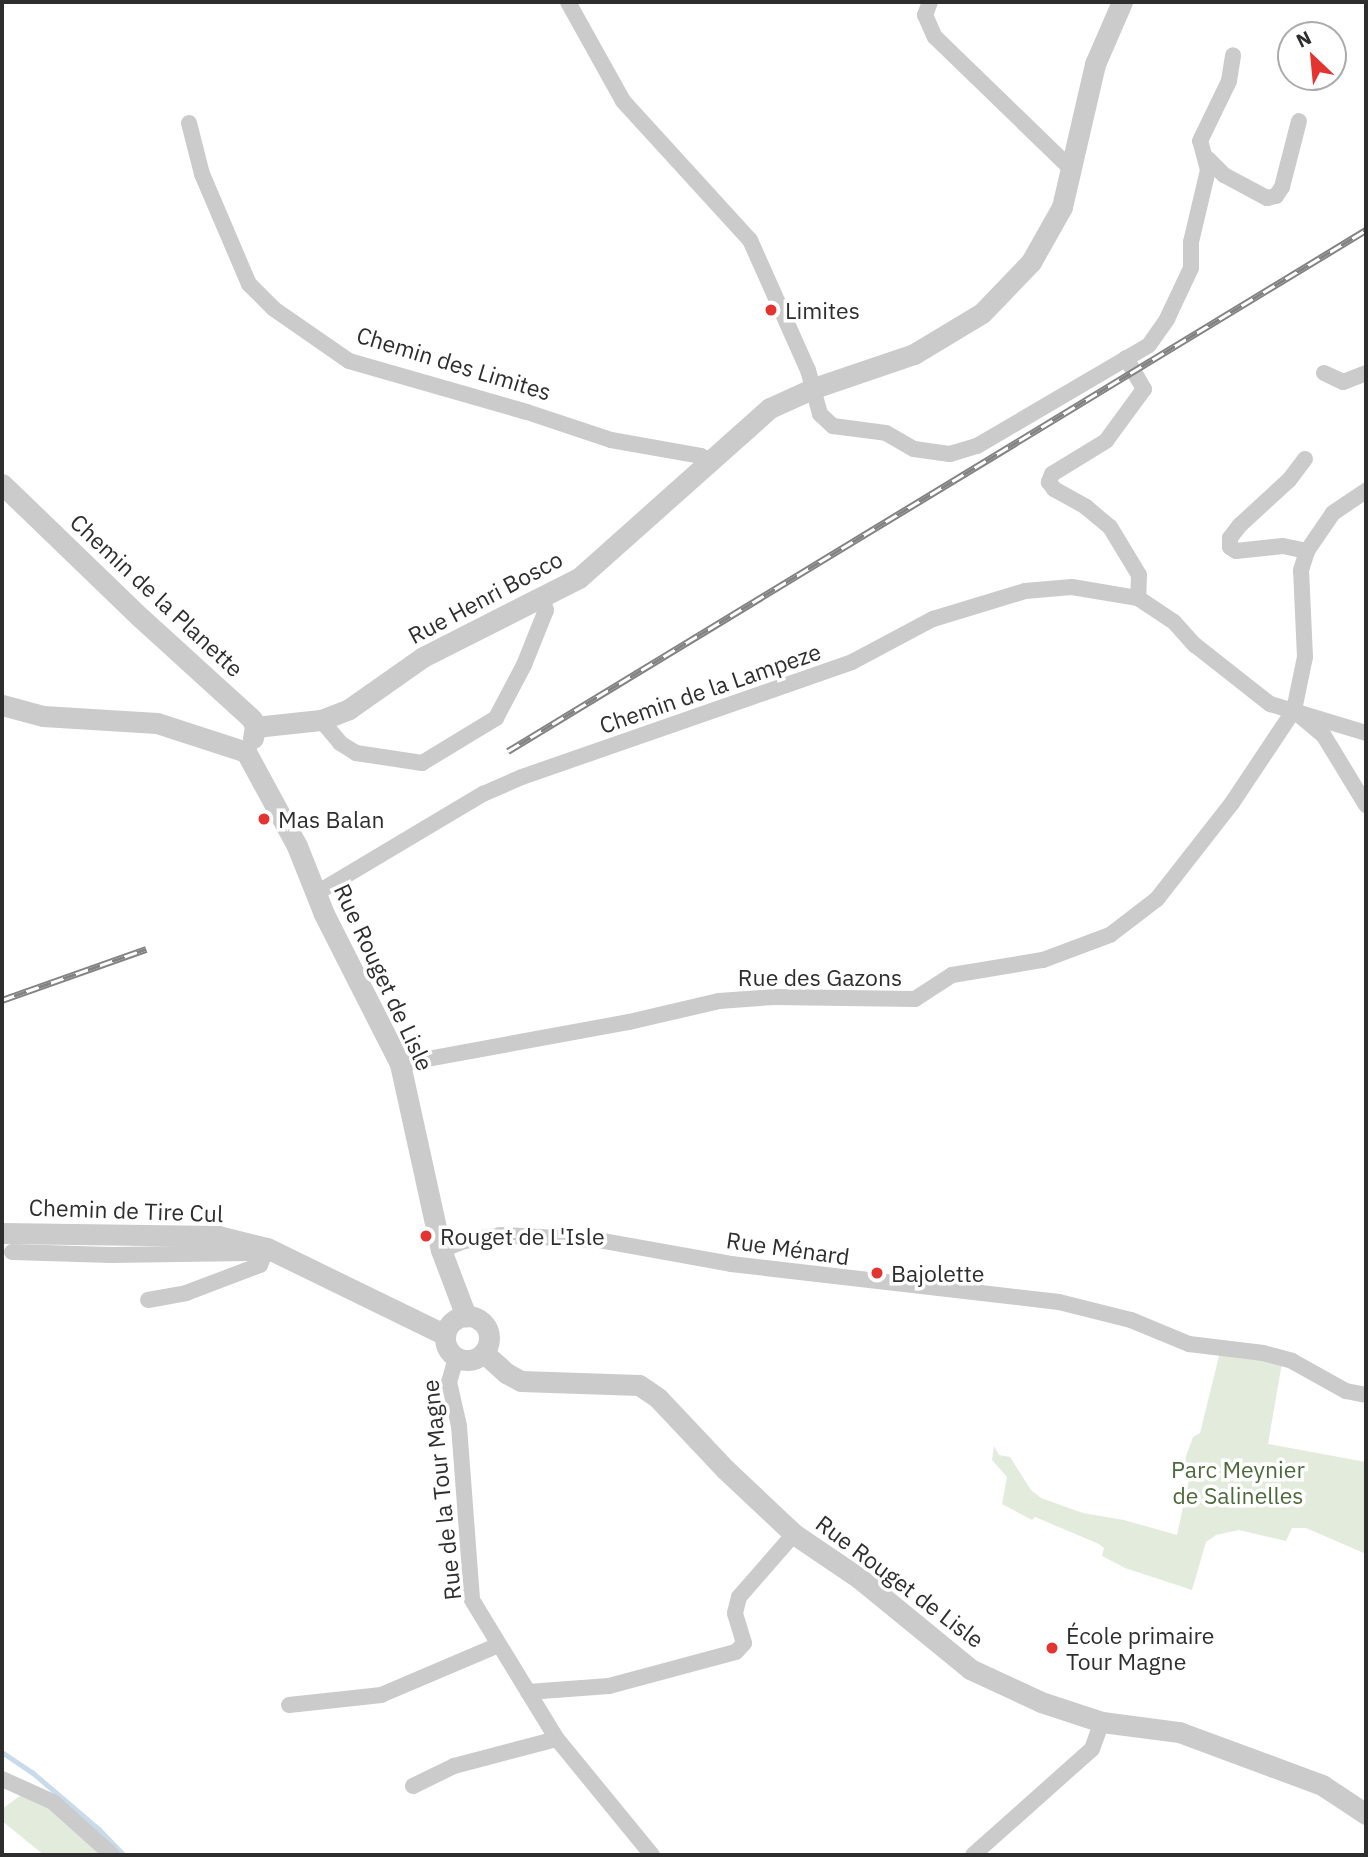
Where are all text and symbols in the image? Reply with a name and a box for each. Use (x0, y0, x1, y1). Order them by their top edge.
north arrow (1277, 21, 1347, 91)
text: N (1292, 25, 1315, 53)
place label: Limites (785, 296, 860, 324)
marker: Limites (763, 302, 779, 318)
street label: Chemin des Limites (353, 320, 555, 406)
street label: Chemin de la Planette (65, 508, 249, 682)
street label: Rue Henri Bosco (403, 545, 567, 649)
street label: Chemin de la Lampeze (596, 637, 824, 739)
place label: Mas Balan (278, 805, 384, 833)
marker: Mas Balan (256, 811, 272, 827)
street label: Rue Rouget de Lisle (329, 879, 439, 1075)
street label: Rue des Gazons (738, 963, 902, 991)
street label: Chemin de Tire Cul (28, 1193, 224, 1227)
place label: Rouget de L'Isle (440, 1222, 605, 1250)
street label: Rue Ménard (725, 1226, 851, 1270)
marker: Rouget de L'Isle (418, 1228, 434, 1244)
place label: Bajolette (891, 1259, 984, 1287)
marker: Bajolette (869, 1265, 885, 1281)
street label: Rue de la Tour Magne (416, 1378, 466, 1602)
park label: Parc Meynier de Salinelles (1171, 1455, 1305, 1509)
street label: Rue Rouget de Lisle (811, 1509, 989, 1653)
place label: École primaire Tour Magne (1066, 1621, 1214, 1675)
marker: École primaire Tour Magne (1044, 1640, 1060, 1656)

